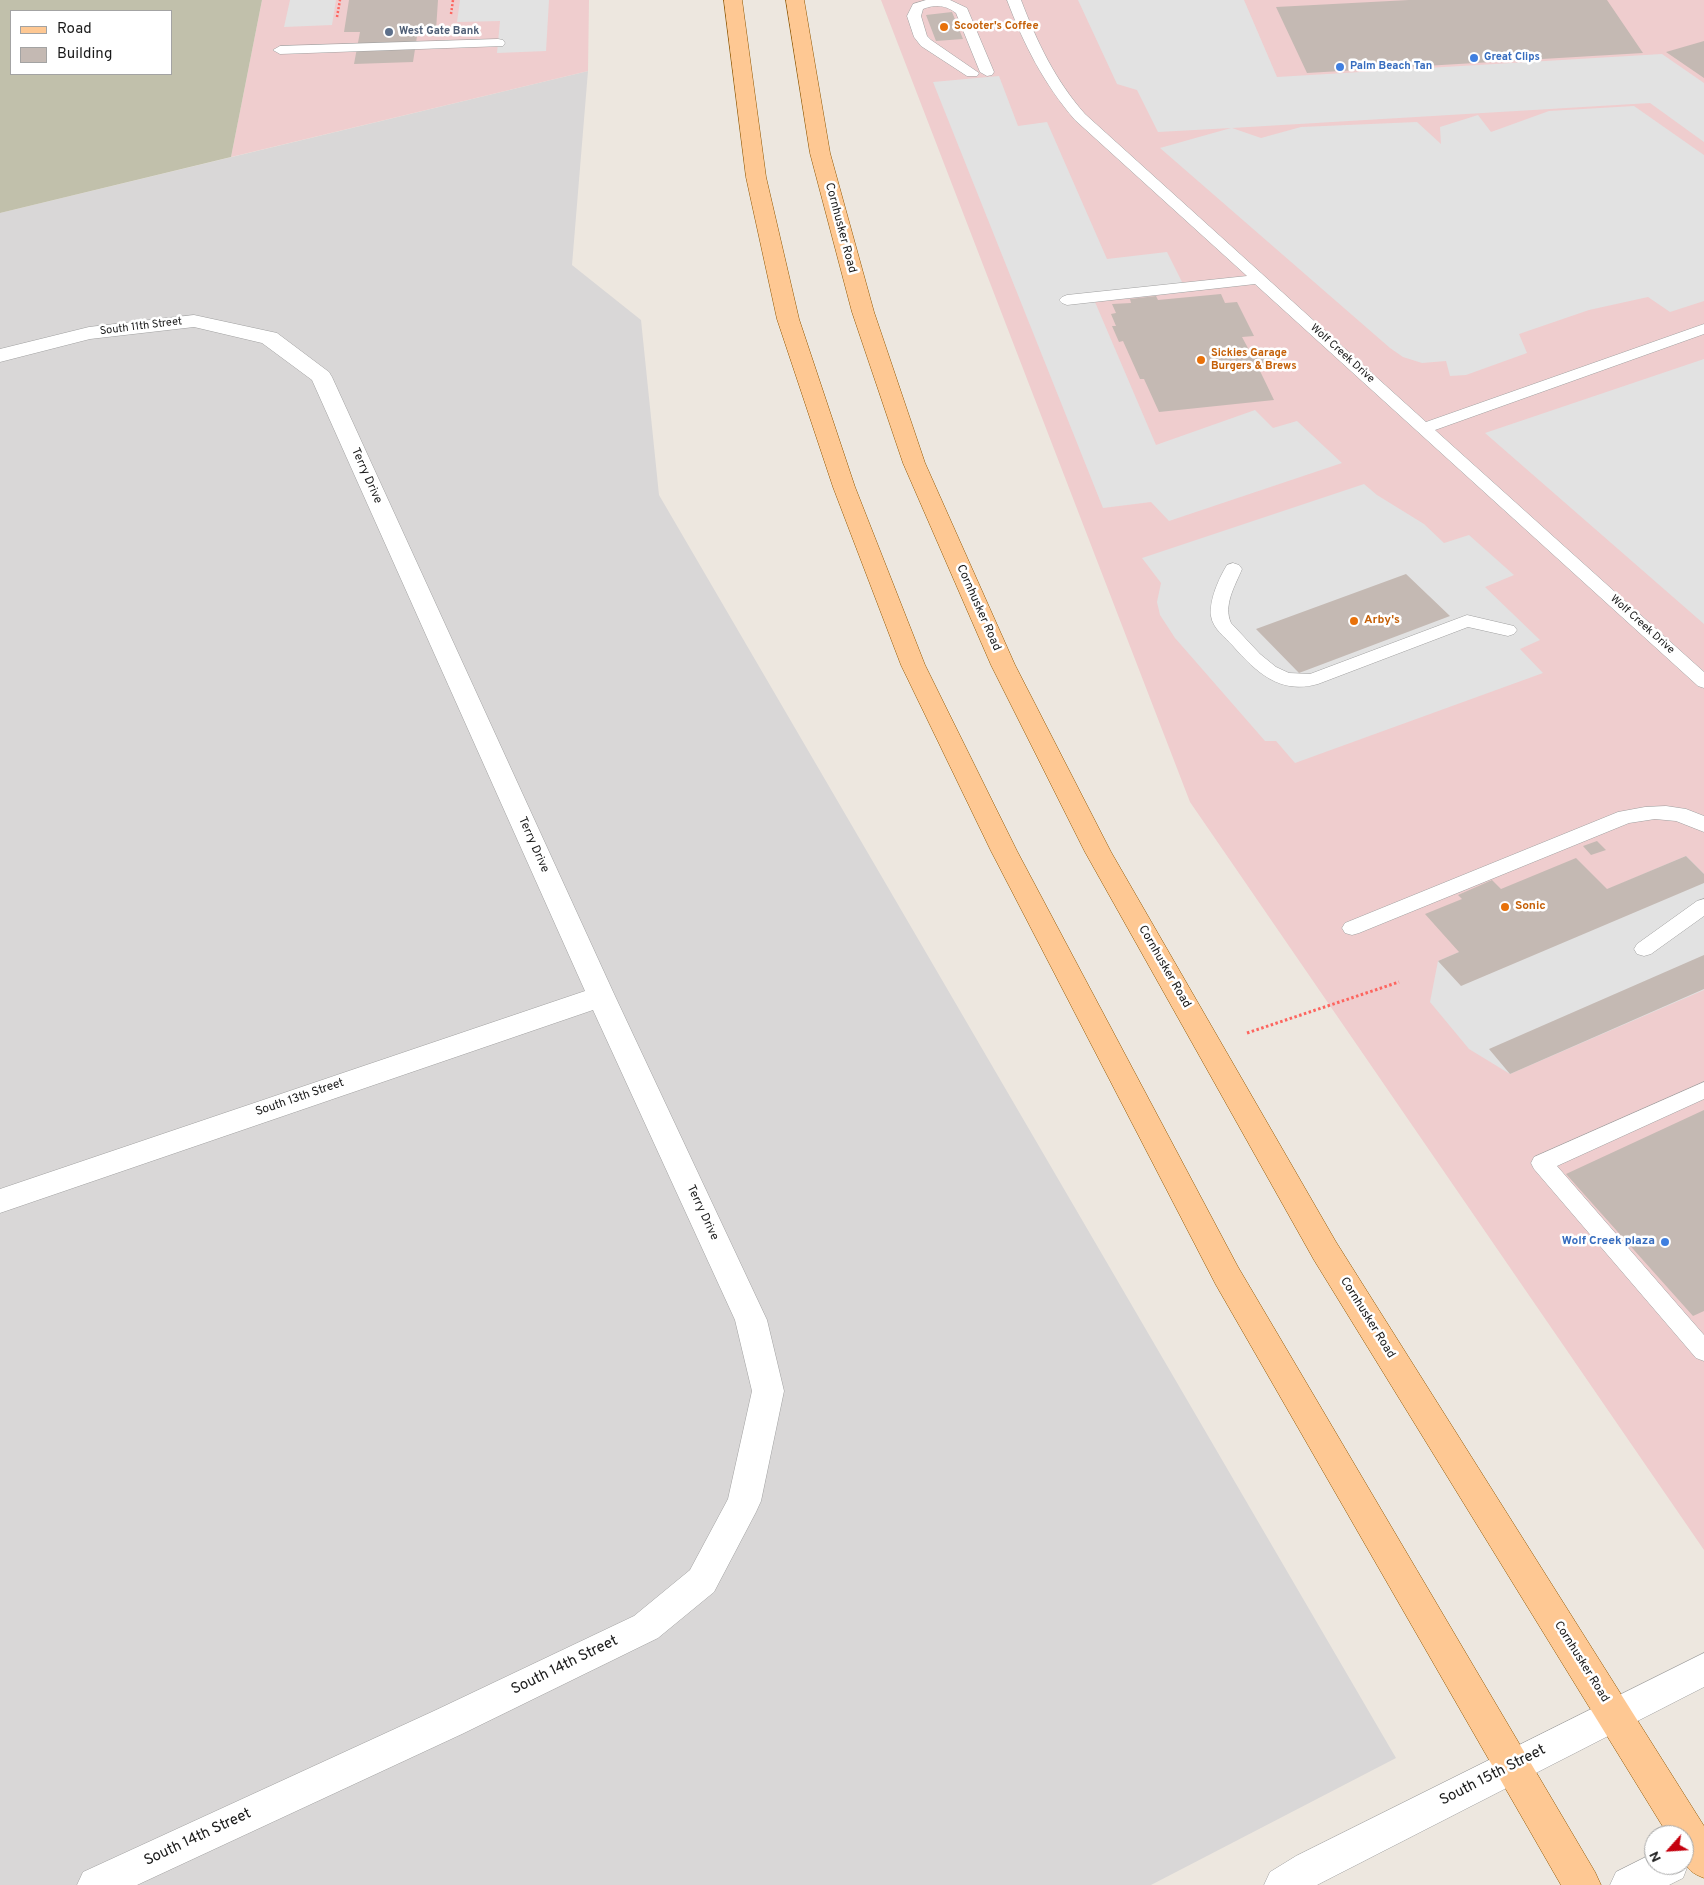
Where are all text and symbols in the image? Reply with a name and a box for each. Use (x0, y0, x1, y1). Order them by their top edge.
legend (10, 10, 172, 75)
text: Road (57, 20, 92, 39)
place label: Scooter's Coffee (954, 20, 1039, 34)
marker: Scooter's Coffee (938, 21, 950, 33)
place label: West Gate Bank (399, 25, 479, 39)
marker: West Gate Bank (383, 26, 395, 38)
text: Building (57, 45, 112, 64)
place label: Great Clips (1484, 51, 1540, 65)
marker: Great Clips (1468, 52, 1480, 64)
place label: Palm Beach Tan (1350, 60, 1432, 74)
marker: Palm Beach Tan (1334, 61, 1346, 73)
street label: Cornhusker Road (821, 181, 859, 275)
street label: South 11th Street (99, 315, 183, 339)
street label: Wolf Creek Drive (1307, 322, 1377, 386)
place label: Sickies Garage Burgers & Brews (1211, 347, 1297, 373)
marker: Sickies Garage Burgers & Brews (1195, 354, 1207, 366)
street label: Terry Drive (347, 446, 385, 506)
street label: Cornhusker Road (953, 563, 1003, 653)
street label: Wolf Creek Drive (1607, 593, 1677, 657)
place label: Arby's (1364, 614, 1400, 628)
marker: Arby's (1348, 615, 1360, 627)
street label: Terry Drive (514, 815, 552, 875)
place label: Sonic (1515, 900, 1546, 914)
marker: Sonic (1499, 901, 1511, 913)
street label: Cornhusker Road (1135, 923, 1193, 1011)
street label: South 13th Street (254, 1076, 346, 1120)
street label: Terry Drive (683, 1183, 721, 1243)
place label: Wolf Creek plaza (1562, 1235, 1655, 1249)
marker: Wolf Creek plaza (1659, 1236, 1671, 1248)
street label: Cornhusker Road (1336, 1275, 1398, 1361)
street label: Cornhusker Road (1550, 1619, 1612, 1705)
street label: South 14th Street (509, 1632, 621, 1700)
street label: South 15th Street (1437, 1742, 1549, 1810)
street label: South 14th Street (142, 1805, 254, 1871)
north arrow (1644, 1825, 1694, 1875)
text: N (1646, 1848, 1666, 1865)

